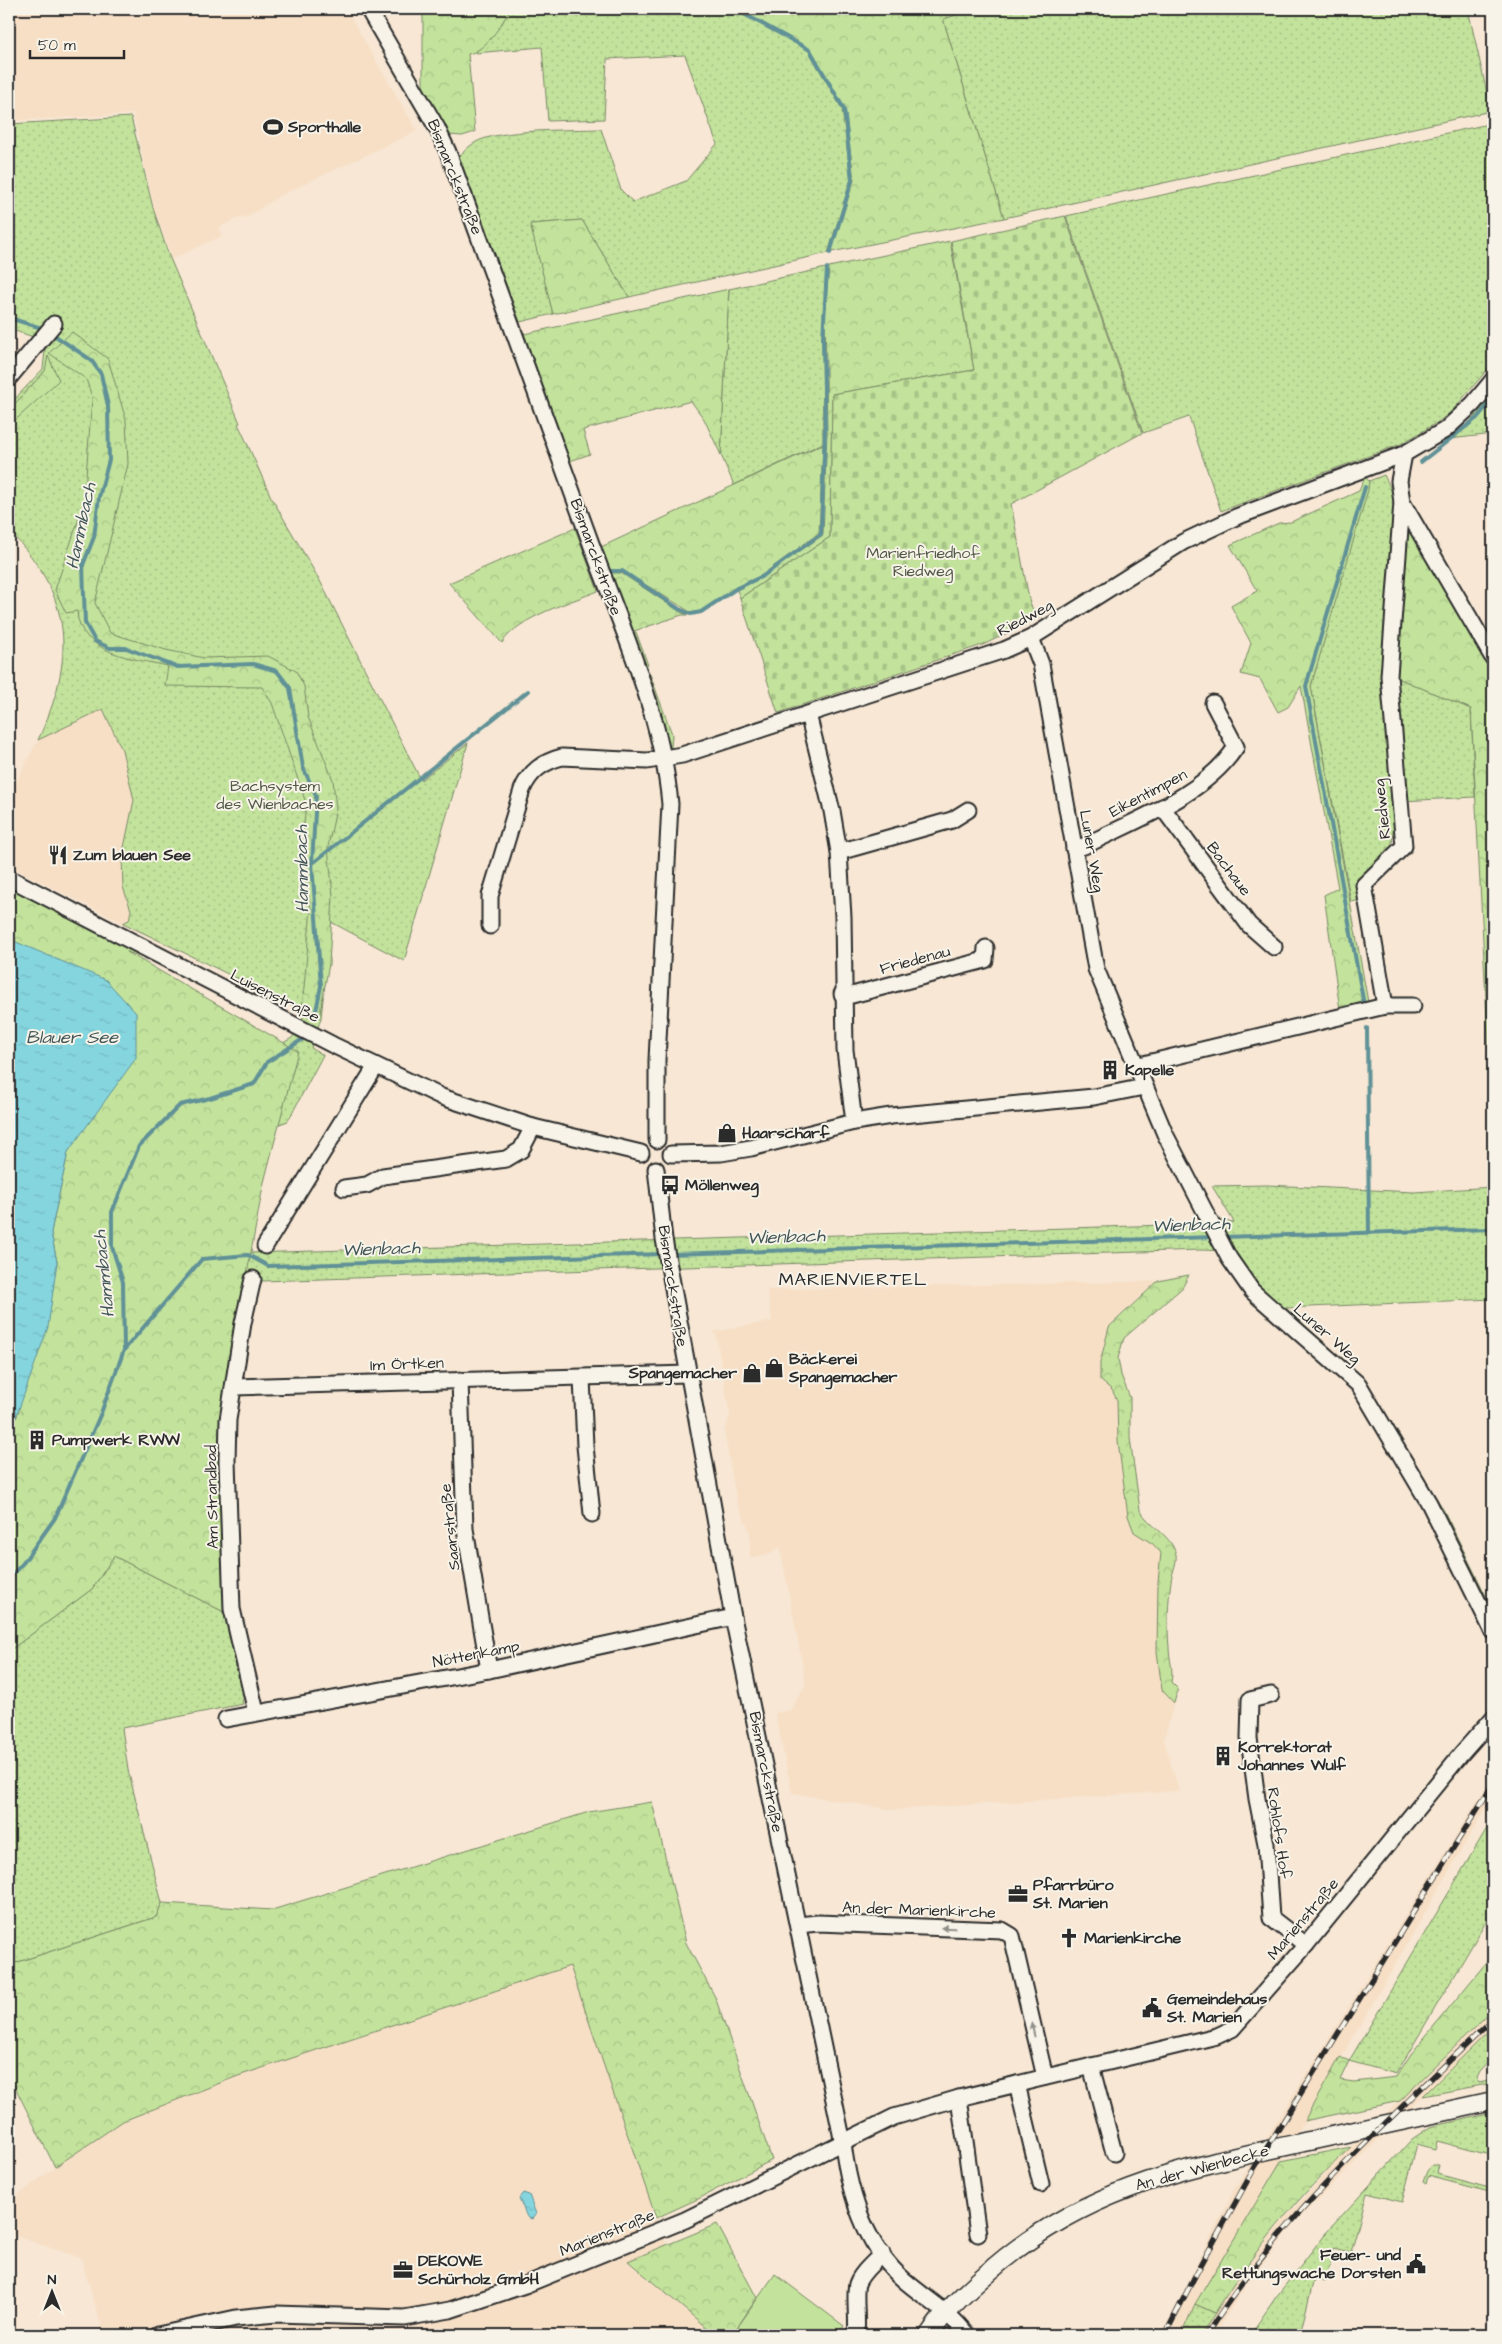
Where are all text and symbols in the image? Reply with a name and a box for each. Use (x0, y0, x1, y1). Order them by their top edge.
scale bar (30, 28, 124, 60)
text: 50 m (38, 35, 76, 56)
sports icon: Sporthalle (262, 116, 284, 138)
place label: Sporthalle (287, 116, 362, 138)
street label: Bismarckstraße (422, 116, 488, 238)
water label: Hammbach (60, 479, 103, 571)
street label: Bismarckstraße (565, 496, 627, 619)
park label: Marienfriedhof Riedweg (866, 542, 980, 583)
street label: Riedweg (993, 594, 1057, 643)
street label: Eikentimpen (1105, 763, 1191, 823)
park label: Bachsystem des Wienbaches (216, 775, 334, 815)
street label: Riedweg (1368, 778, 1397, 840)
street label: Luner Weg (1073, 808, 1110, 894)
water label: Hammbach (289, 824, 315, 913)
street label: Bachaue (1201, 837, 1257, 901)
restaurant icon: Zum blauen See (47, 844, 69, 866)
place label: Zum blauen See (73, 844, 191, 866)
street label: Friedenau (877, 940, 953, 980)
street label: Luisenstraße (226, 964, 324, 1028)
water label: Blauer See (26, 1025, 119, 1050)
building icon: Kapelle (1099, 1059, 1121, 1081)
place label: Kapelle (1125, 1059, 1174, 1081)
shop icon: Haarscharf (716, 1122, 738, 1144)
place label: Haarscharf (742, 1122, 830, 1144)
bus stop icon: Möllenweg (659, 1174, 681, 1196)
place label: Möllenweg (685, 1174, 760, 1198)
water label: Wienbach (1152, 1211, 1231, 1239)
water label: Wienbach (747, 1223, 826, 1251)
street label: Bismarckstraße (653, 1224, 694, 1349)
water label: Hammbach (87, 1228, 121, 1319)
water label: Wienbach (342, 1235, 421, 1263)
district label: MARIENVIERTEL (779, 1267, 927, 1292)
street label: Luner Weg (1288, 1298, 1366, 1370)
place label: Bäckerei Spangemacher (788, 1348, 898, 1390)
street label: Im Örtken (370, 1352, 444, 1376)
shop icon: Bäckerei Spangemacher (763, 1357, 785, 1379)
place label: Spangemacher (628, 1362, 737, 1386)
shop icon: Spangemacher (741, 1362, 763, 1384)
building icon: Pumpwerk RWW (26, 1429, 48, 1451)
place label: Pumpwerk RWW (52, 1429, 181, 1451)
street label: Am Strandbad (200, 1445, 224, 1549)
street label: Saarstraße (434, 1482, 465, 1571)
street label: Nöttenkamp (431, 1635, 521, 1673)
street label: Bismarckstraße (743, 1710, 789, 1835)
place label: Korrektorat Johannes Wulf (1237, 1736, 1346, 1776)
building icon: Korrektorat Johannes Wulf (1212, 1745, 1234, 1767)
street label: Rohlofs Hof (1262, 1786, 1296, 1881)
street label: Marienstraße (1262, 1873, 1344, 1965)
place label: Pfarrbüro St. Marien (1032, 1874, 1114, 1914)
office icon: Pfarrbüro St. Marien (1007, 1883, 1029, 1905)
street label: An der Marienkirche (842, 1896, 997, 1924)
one-way arrow (940, 1924, 956, 1932)
church icon: Marienkirche (1058, 1927, 1080, 1949)
place label: Marienkirche (1084, 1927, 1181, 1949)
place label: Gemeindehaus St. Marien (1166, 1988, 1267, 2028)
public building icon: Gemeindehaus St. Marien (1141, 1997, 1163, 2019)
one-way arrow (1029, 2022, 1037, 2038)
street label: An der Wienbecke (1133, 2140, 1271, 2196)
street label: Marienstraße (556, 2204, 658, 2262)
place label: Feuer- und Rettungswache Dorsten (1222, 2244, 1402, 2286)
place label: DEKOWE Schürholz GmbH (417, 2250, 540, 2290)
public building icon: Feuer- und Rettungswache Dorsten (1405, 2253, 1427, 2275)
office icon: DEKOWE Schürholz GmbH (392, 2259, 414, 2281)
north arrow (28, 2266, 78, 2316)
text: N (48, 2270, 57, 2290)

